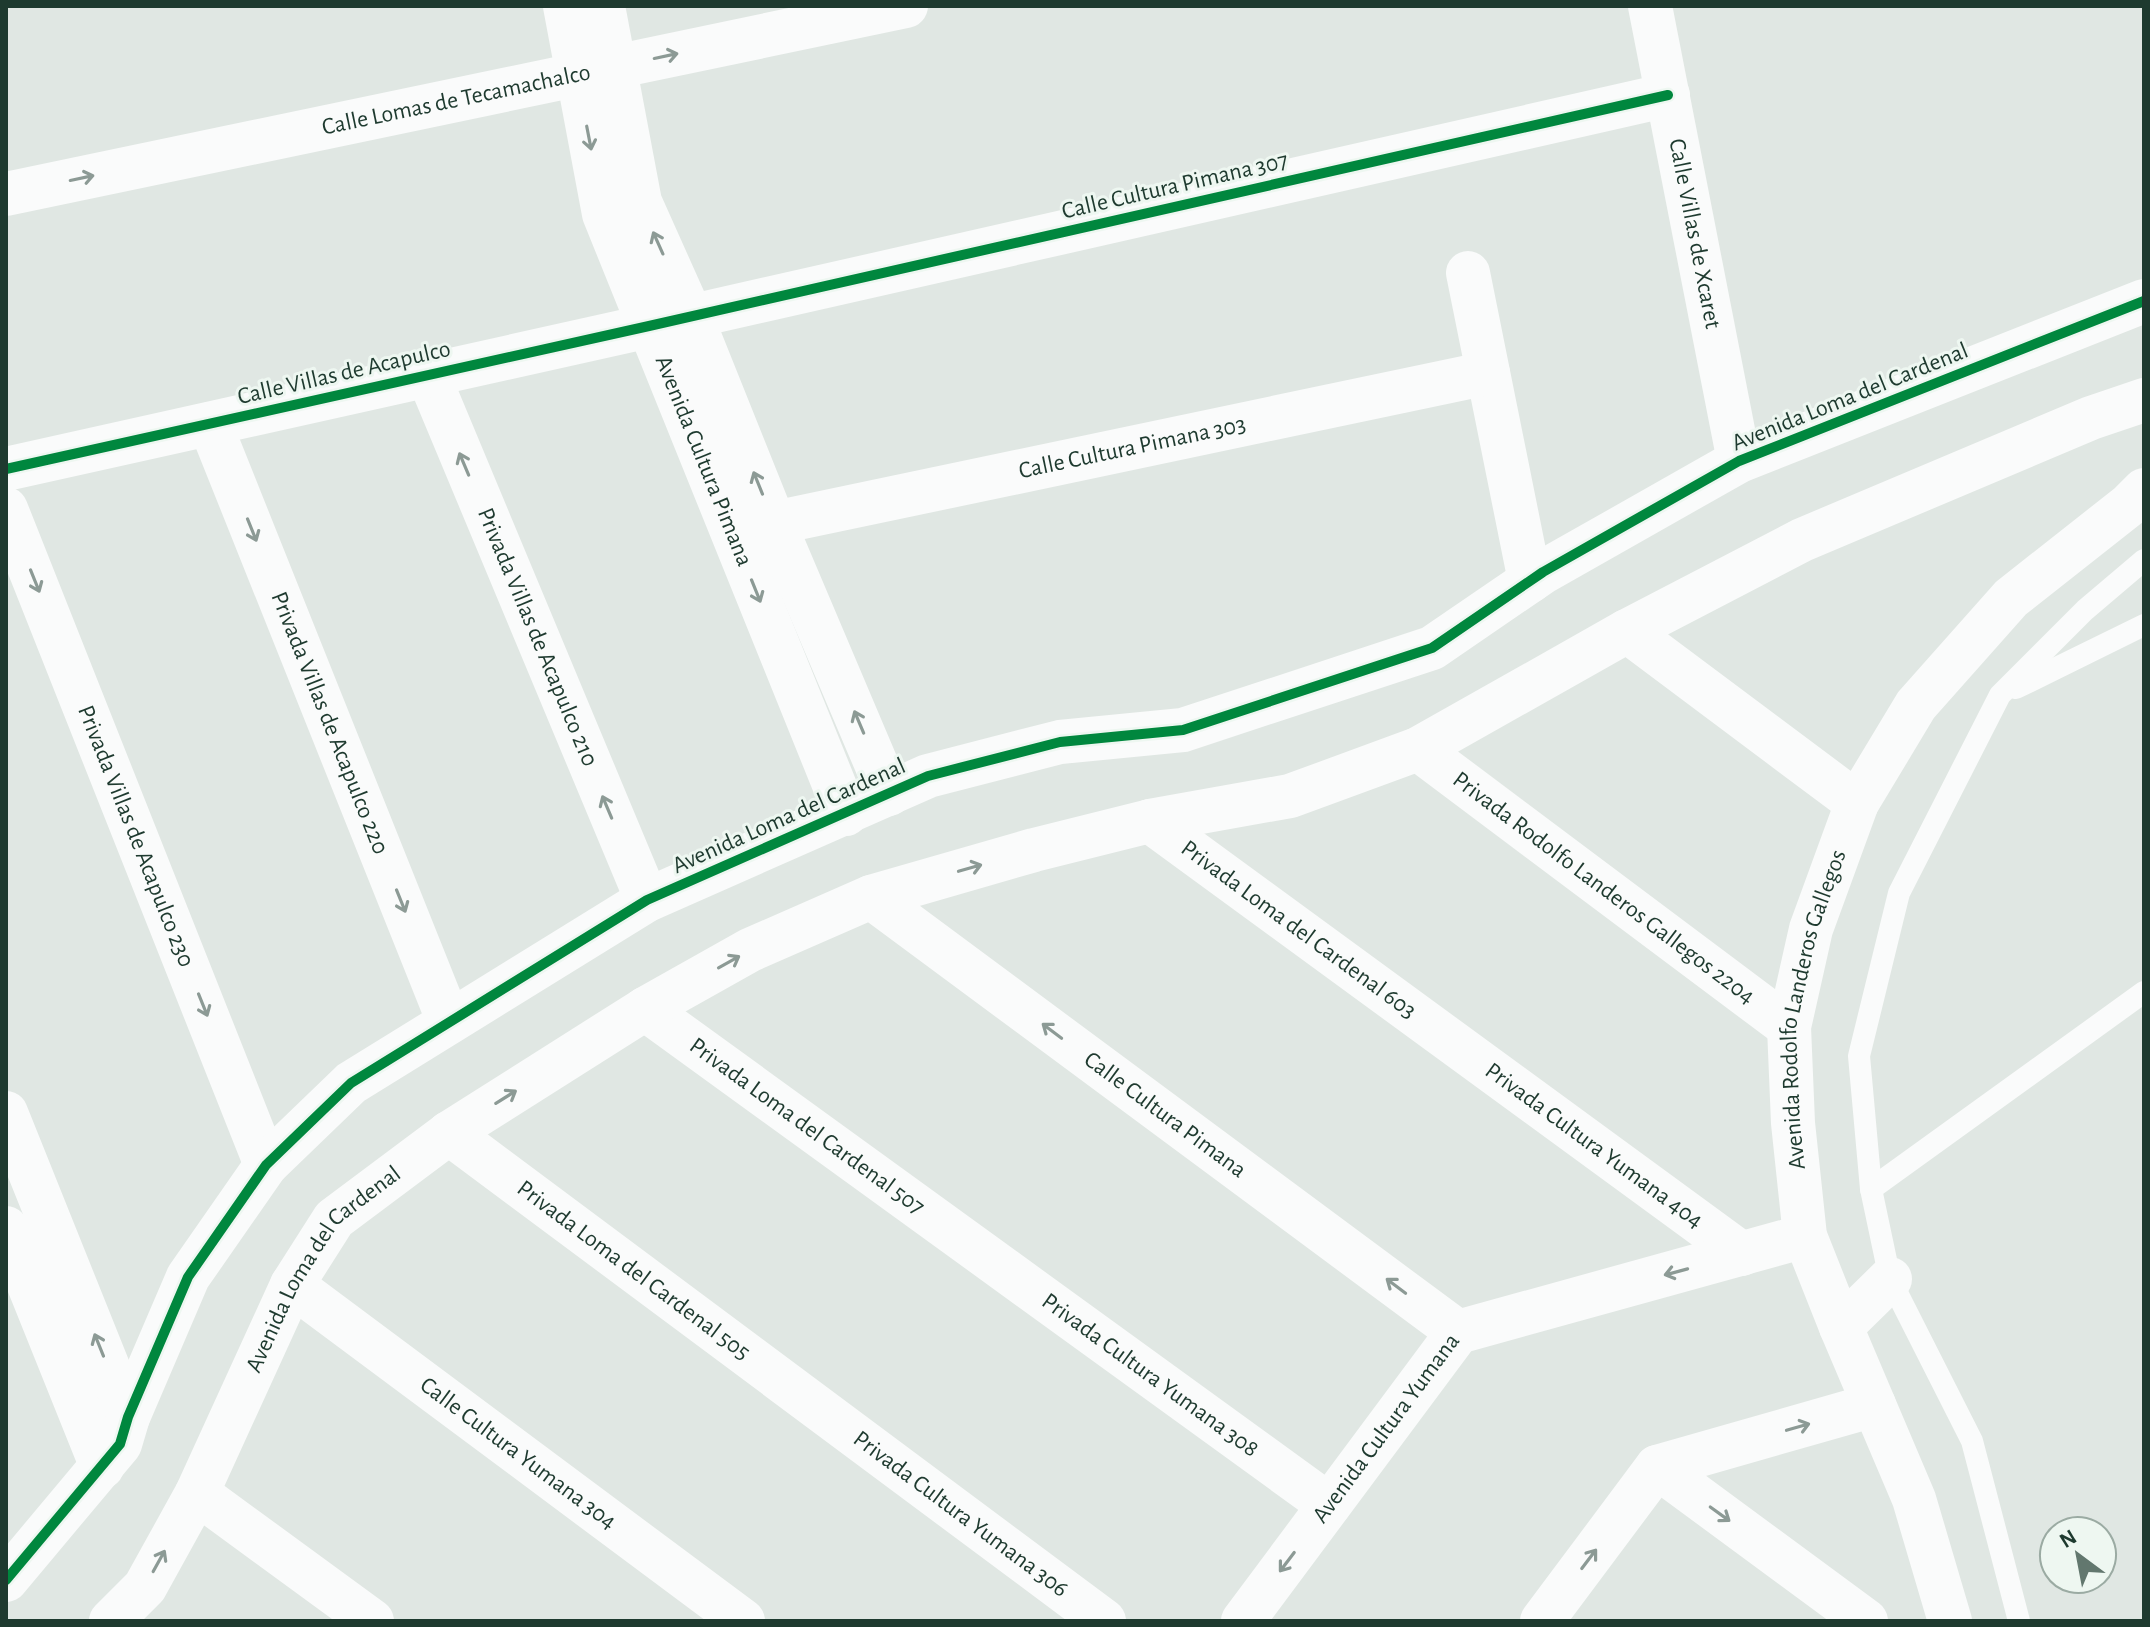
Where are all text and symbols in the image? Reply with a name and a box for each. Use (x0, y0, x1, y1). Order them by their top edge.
one-way arrow (652, 48, 678, 63)
street label: Calle Lomas de Tecamachalco (320, 60, 593, 140)
one-way arrow (582, 124, 597, 150)
street label: Calle Villas de Xcaret (1664, 137, 1725, 331)
street label: Calle Cultura Pimana 307 (1060, 148, 1290, 224)
one-way arrow (69, 170, 95, 185)
one-way arrow (650, 231, 665, 255)
street label: Calle Villas de Acapulco (235, 337, 453, 409)
street label: Avenida Loma del Cardenal (1728, 339, 1972, 455)
street label: Avenida Cultura Pimana (651, 352, 757, 570)
street label: Calle Cultura Pimana 303 (1016, 412, 1248, 483)
one-way arrow (455, 452, 470, 477)
one-way arrow (750, 471, 764, 495)
street label: Privada Villas de Acapulco 210 (473, 504, 602, 770)
one-way arrow (246, 517, 260, 542)
one-way arrow (29, 568, 43, 593)
one-way arrow (750, 578, 764, 603)
street label: Privada Villas de Acapulco 220 (266, 588, 393, 858)
street label: Privada Villas de Acapulco 230 (73, 702, 198, 970)
one-way arrow (851, 710, 865, 735)
street label: Avenida Loma del Cardenal (669, 754, 909, 878)
street label: Privada Rodolfo Landeros Gallegos 2204 (1448, 767, 1759, 1009)
one-way arrow (599, 795, 614, 820)
street label: Privada Loma del Cardenal 603 (1176, 836, 1421, 1023)
street label: Avenida Rodolfo Landeros Gallegos (1777, 847, 1851, 1171)
one-way arrow (957, 860, 983, 875)
one-way arrow (394, 888, 409, 913)
one-way arrow (716, 954, 740, 969)
one-way arrow (197, 992, 211, 1017)
one-way arrow (1042, 1023, 1063, 1040)
street label: Privada Loma del Cardenal 507 (685, 1033, 929, 1219)
street label: Calle Cultura Pimana (1080, 1047, 1251, 1183)
street label: Privada Cultura Yumana 404 (1481, 1058, 1707, 1233)
one-way arrow (495, 1088, 517, 1105)
street label: Avenida Loma del Cardenal (242, 1161, 405, 1376)
street label: Privada Loma del Cardenal 505 (513, 1176, 754, 1365)
one-way arrow (1663, 1265, 1689, 1280)
one-way arrow (1385, 1277, 1407, 1294)
street label: Privada Cultura Yumana 308 (1037, 1289, 1263, 1462)
street label: Avenida Cultura Yumana (1308, 1329, 1464, 1528)
one-way arrow (91, 1333, 105, 1358)
street label: Calle Cultura Yumana 304 (416, 1373, 621, 1534)
one-way arrow (1784, 1419, 1810, 1434)
street label: Privada Cultura Yumana 306 (849, 1427, 1073, 1602)
one-way arrow (1709, 1505, 1730, 1522)
north arrow (2038, 1515, 2118, 1595)
text: N (2056, 1526, 2080, 1552)
one-way arrow (1581, 1548, 1597, 1570)
one-way arrow (152, 1550, 168, 1573)
one-way arrow (1279, 1551, 1296, 1572)

